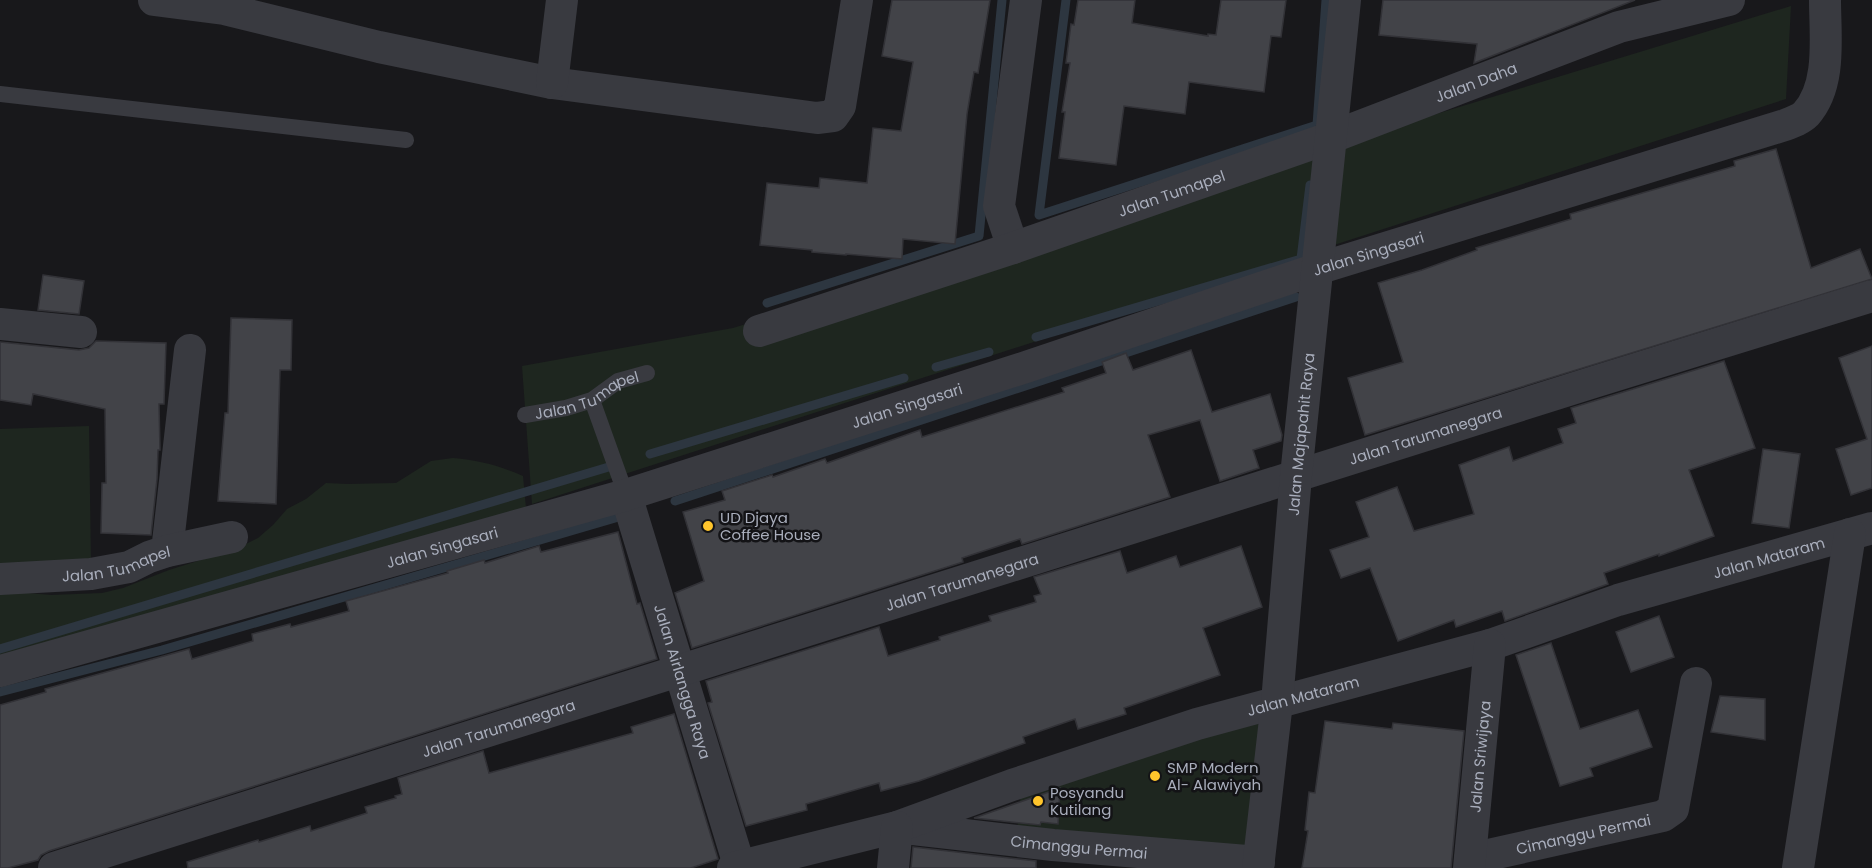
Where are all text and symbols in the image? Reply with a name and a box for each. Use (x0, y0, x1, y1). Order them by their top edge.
street label: Jalan Daha (1432, 57, 1520, 107)
street label: Jalan Tumapel (1115, 165, 1228, 221)
street label: Jalan Singasari (1310, 226, 1426, 280)
street label: Jalan Majapahit Raya (1282, 352, 1319, 516)
street label: Jalan Tumapel (533, 365, 641, 424)
street label: Jalan Singasari (849, 378, 965, 433)
street label: Jalan Tarumanegara (1346, 401, 1505, 469)
place label: UD Djaya Coffee House (720, 507, 820, 545)
marker: UD Djaya Coffee House (701, 519, 715, 533)
street label: Jalan Singasari (384, 521, 500, 572)
street label: Jalan Mataram (1710, 531, 1827, 583)
street label: Jalan Tumapel (61, 540, 172, 586)
street label: Jalan Tarumanegara (883, 547, 1041, 616)
street label: Jalan Airlangga Raya (649, 602, 717, 761)
street label: Jalan Mataram (1244, 670, 1361, 721)
street label: Jalan Tarumanegara (419, 694, 578, 762)
street label: Jalan Sriwijaya (1464, 700, 1495, 813)
place label: SMP Modern Al- Alawiyah (1167, 757, 1261, 795)
marker: SMP Modern Al- Alawiyah (1148, 769, 1162, 783)
place label: Posyandu Kutilang (1050, 782, 1124, 820)
marker: Posyandu Kutilang (1031, 794, 1045, 808)
street label: Cimanggu Permai (1514, 809, 1653, 859)
street label: Cimanggu Permai (1009, 830, 1148, 863)

